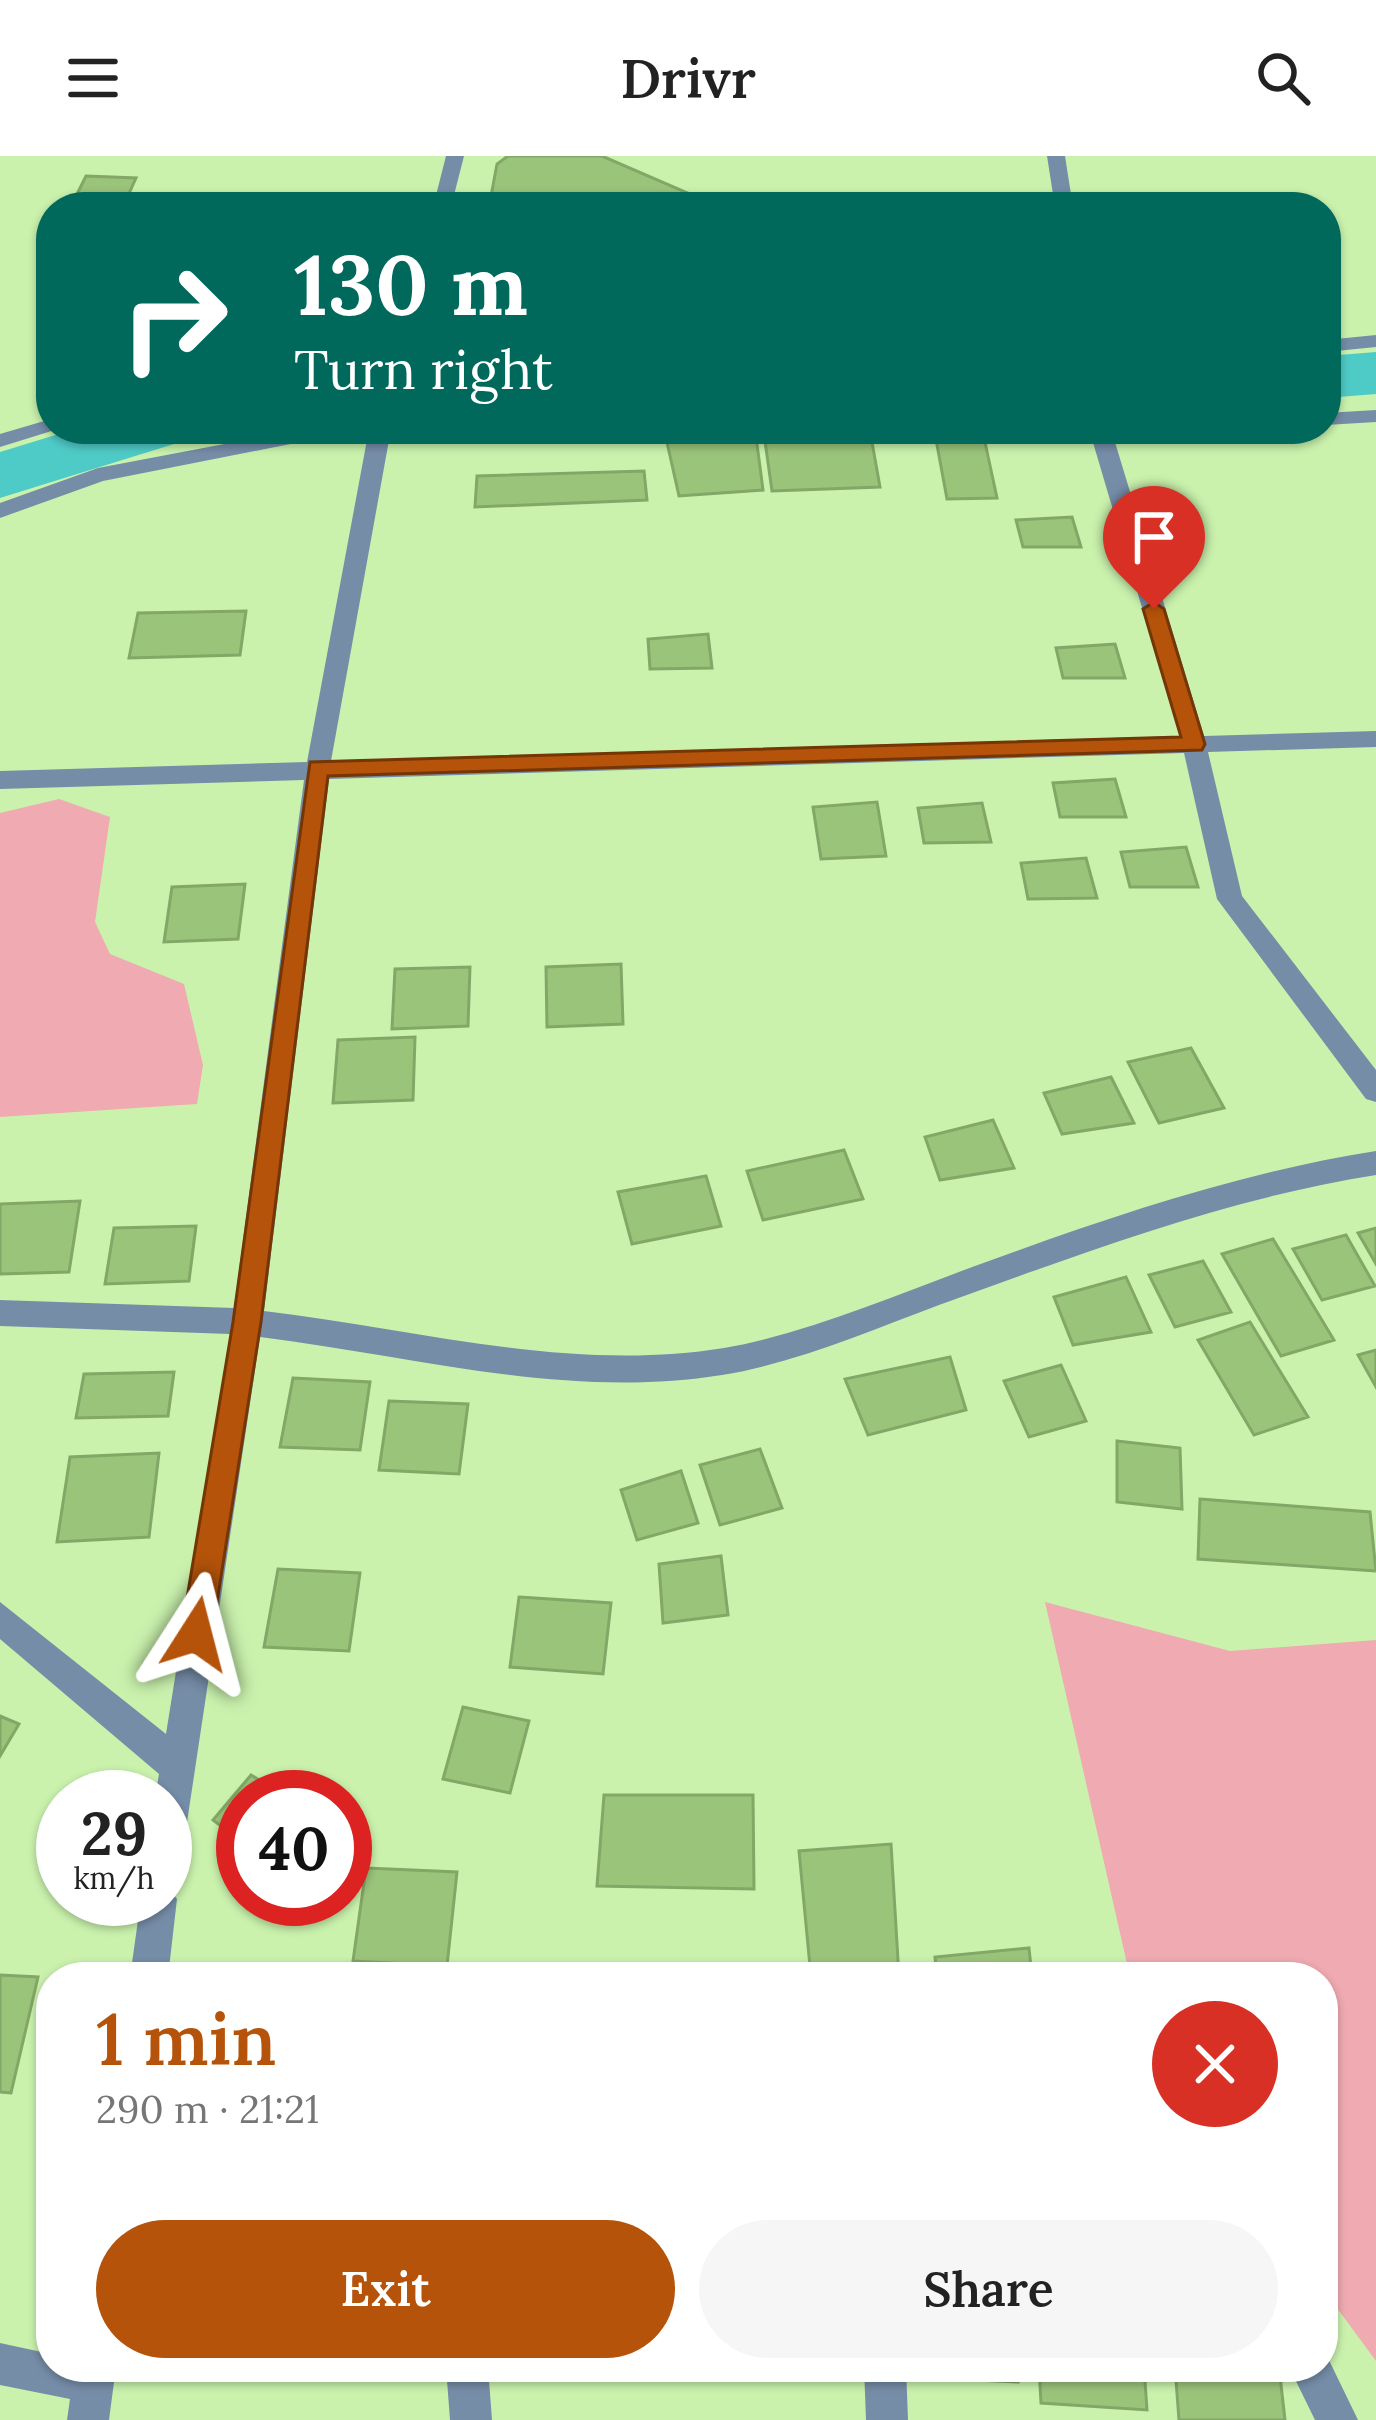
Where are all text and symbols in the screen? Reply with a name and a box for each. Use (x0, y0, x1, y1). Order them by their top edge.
text: Drivr (620, 44, 756, 113)
icon: menu (60, 45, 126, 111)
icon: search (1250, 45, 1316, 111)
text: 130 m (294, 230, 528, 338)
icon: right (96, 240, 252, 396)
text: Turn right (294, 335, 553, 404)
pin (1103, 486, 1205, 609)
icon: arrive (1121, 504, 1187, 570)
position arrow (133, 1571, 259, 1697)
speed limit sign: 40 (216, 1770, 372, 1926)
text: 29 (81, 1795, 147, 1871)
text: km/h (73, 1859, 155, 1897)
text: 1 min (96, 1993, 276, 2085)
button: close (1152, 2001, 1278, 2127)
text: 290 m · 21:21 (96, 2084, 319, 2134)
button: Exit (96, 2220, 675, 2358)
button: Share (699, 2220, 1278, 2358)

